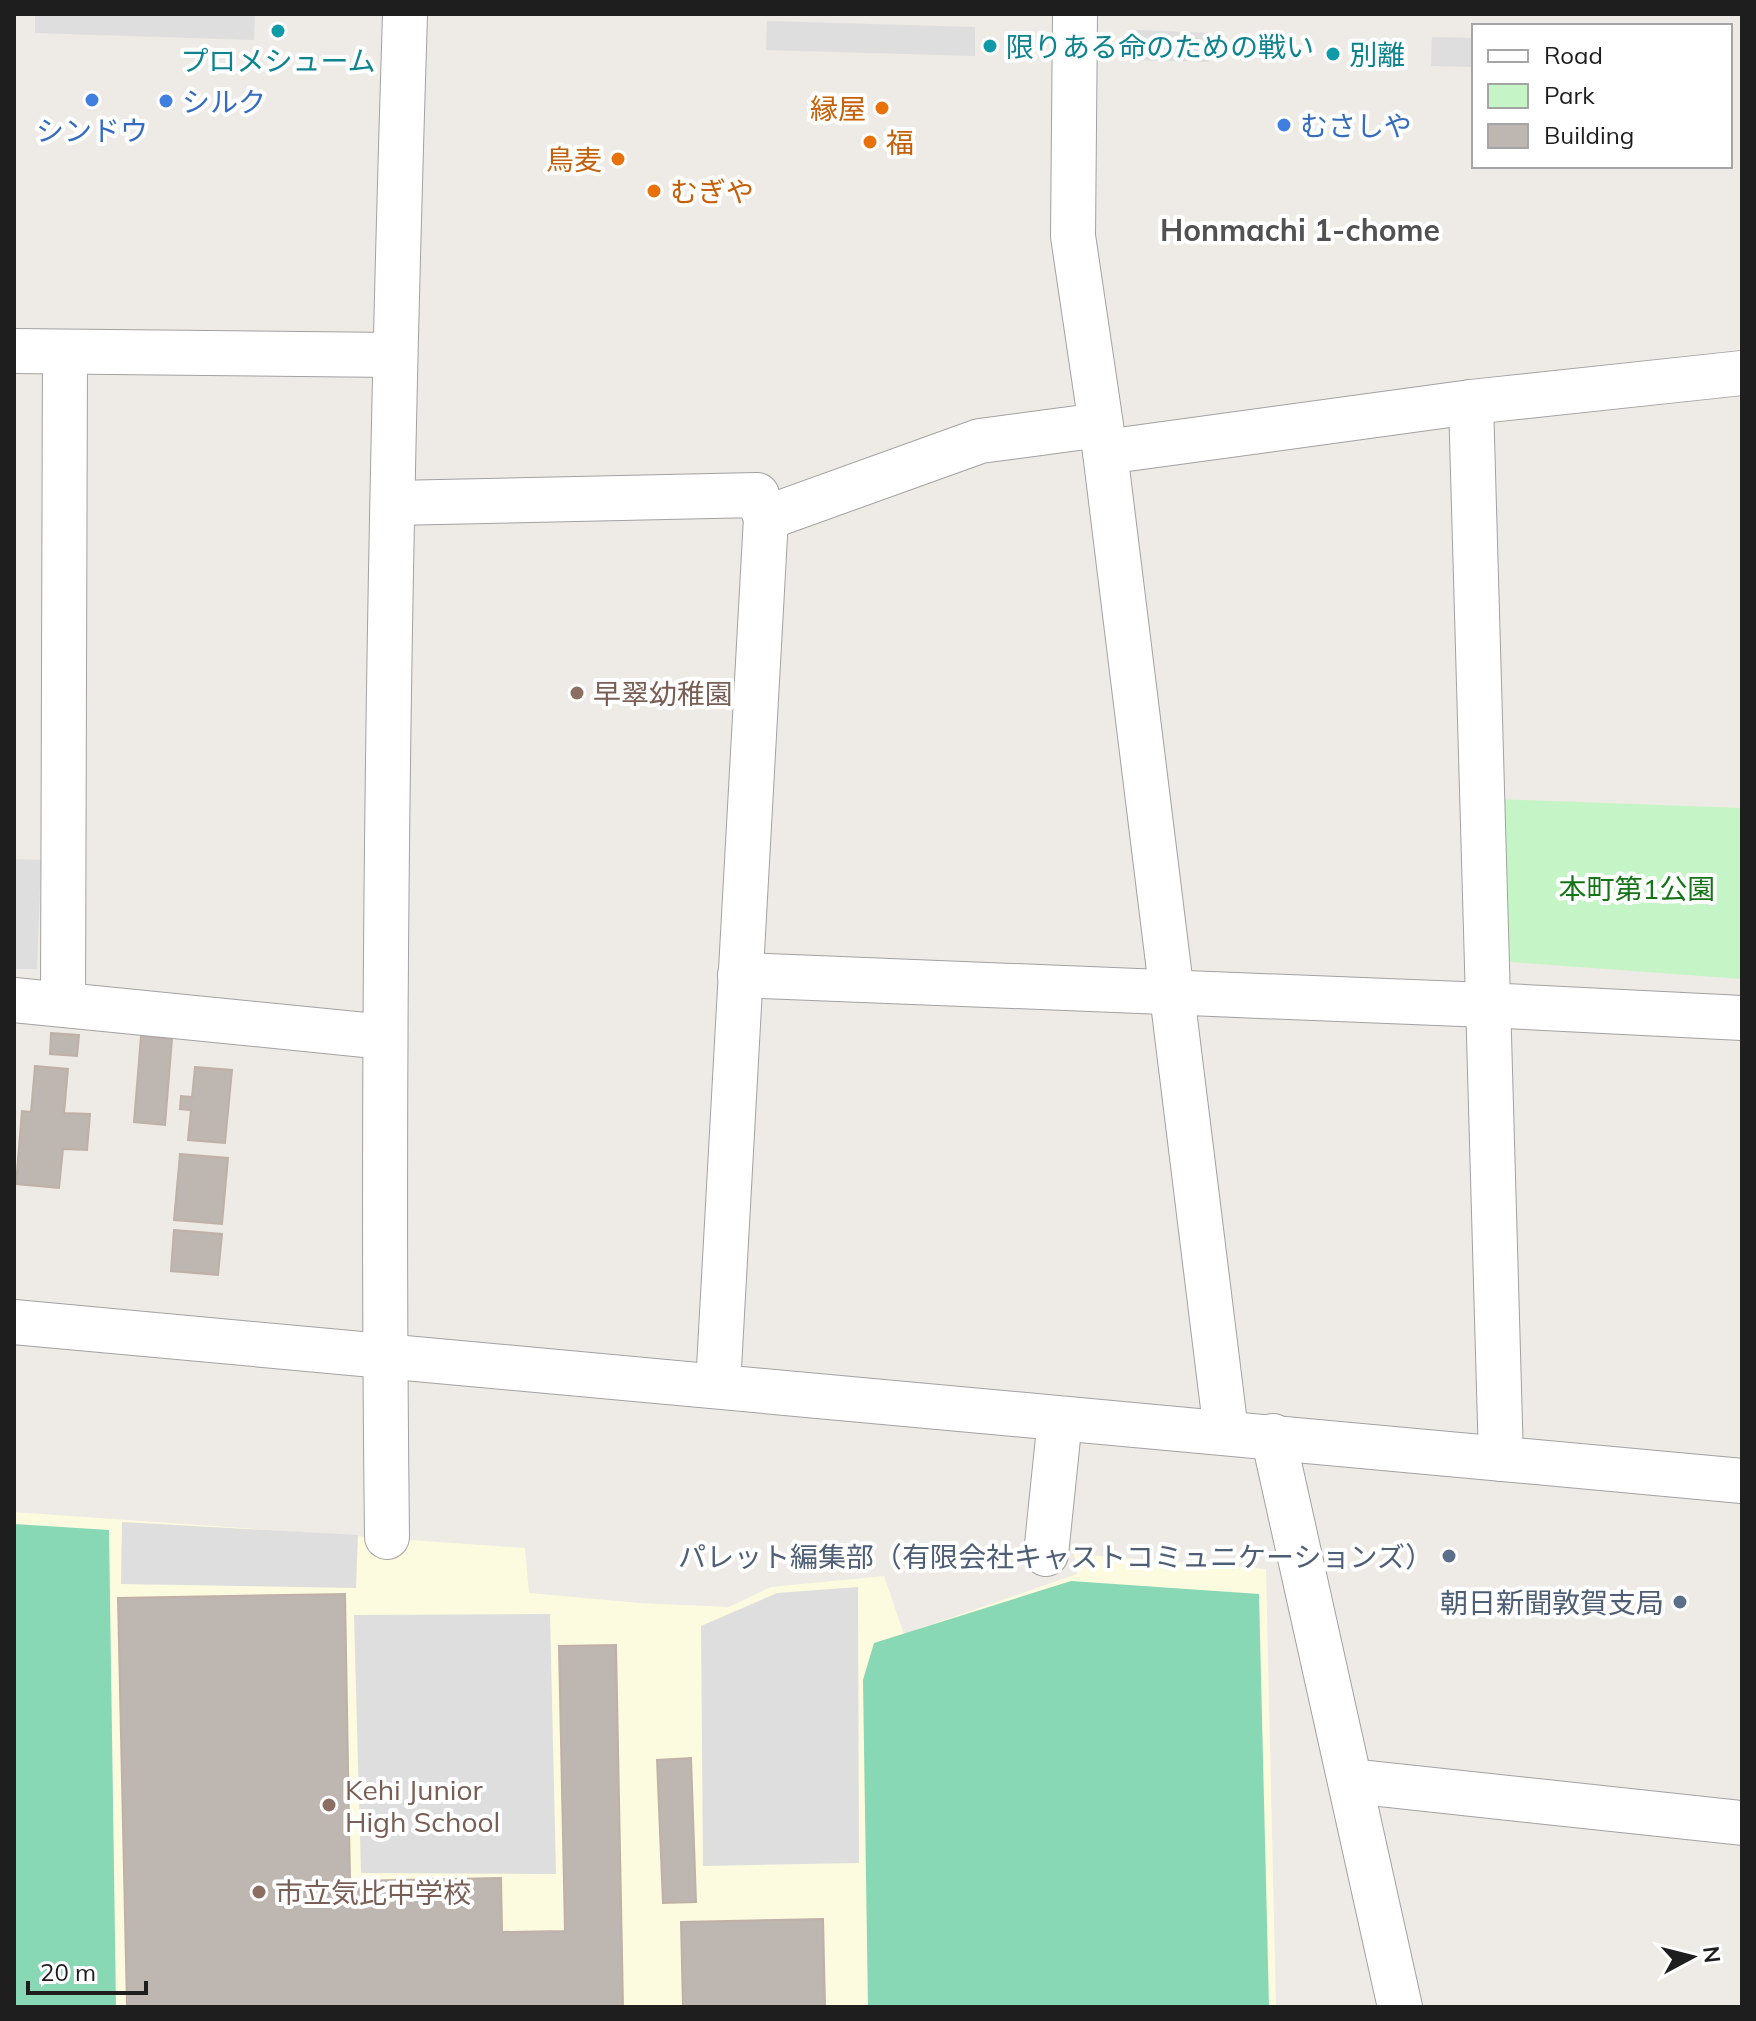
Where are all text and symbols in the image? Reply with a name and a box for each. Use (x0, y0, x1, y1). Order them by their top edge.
marker: プロメシューム (269, 22, 287, 40)
legend (1472, 24, 1732, 168)
place label: 限りある命のための戦い (1006, 29, 1314, 64)
marker: 限りある命のための戦い (981, 37, 999, 55)
place label: 別離 (1349, 37, 1405, 72)
text: Road (1544, 40, 1603, 70)
place label: プロメシューム (180, 43, 376, 78)
marker: 別離 (1324, 45, 1342, 63)
text: Park (1544, 80, 1595, 110)
place label: シルク (182, 84, 266, 119)
marker: シンドウ (83, 91, 101, 109)
place label: 縁屋 (810, 91, 866, 126)
marker: シルク (157, 92, 175, 110)
marker: 縁屋 (873, 99, 891, 117)
place label: むさしや (1300, 108, 1412, 143)
place label: シンドウ (36, 113, 148, 148)
marker: むさしや (1275, 116, 1293, 134)
text: Building (1544, 120, 1634, 150)
place label: 福 (886, 125, 914, 160)
marker: 福 (861, 133, 879, 151)
place label: 鳥麦 (546, 142, 602, 177)
marker: 鳥麦 (609, 150, 627, 168)
place label: むぎや (670, 174, 754, 209)
marker: むぎや (645, 182, 663, 200)
district label: Honmachi 1-chome (1160, 211, 1440, 249)
place label: 早翠幼稚園 (593, 676, 733, 711)
marker: 早翠幼稚園 (568, 684, 586, 702)
park label: 本町第1公園 (1559, 871, 1715, 906)
place label: パレット編集部（有限会社キャストコミュニケーションズ） (678, 1539, 1433, 1574)
marker: パレット編集部（有限会社キャストコミュニケーションズ） (1440, 1547, 1458, 1565)
place label: 朝日新聞敦賀支局 (1440, 1585, 1664, 1620)
marker: 朝日新聞敦賀支局 (1671, 1593, 1689, 1611)
place label: Kehi Junior High School (345, 1772, 500, 1839)
marker: Kehi Junior High School (320, 1796, 338, 1814)
place label: 市立気比中学校 (275, 1875, 471, 1910)
marker: 市立気比中学校 (250, 1883, 268, 1901)
north arrow (1652, 1917, 1732, 1997)
scale bar (28, 1945, 146, 1995)
text: N (1697, 1945, 1727, 1965)
text: 20 m (40, 1957, 96, 1987)

